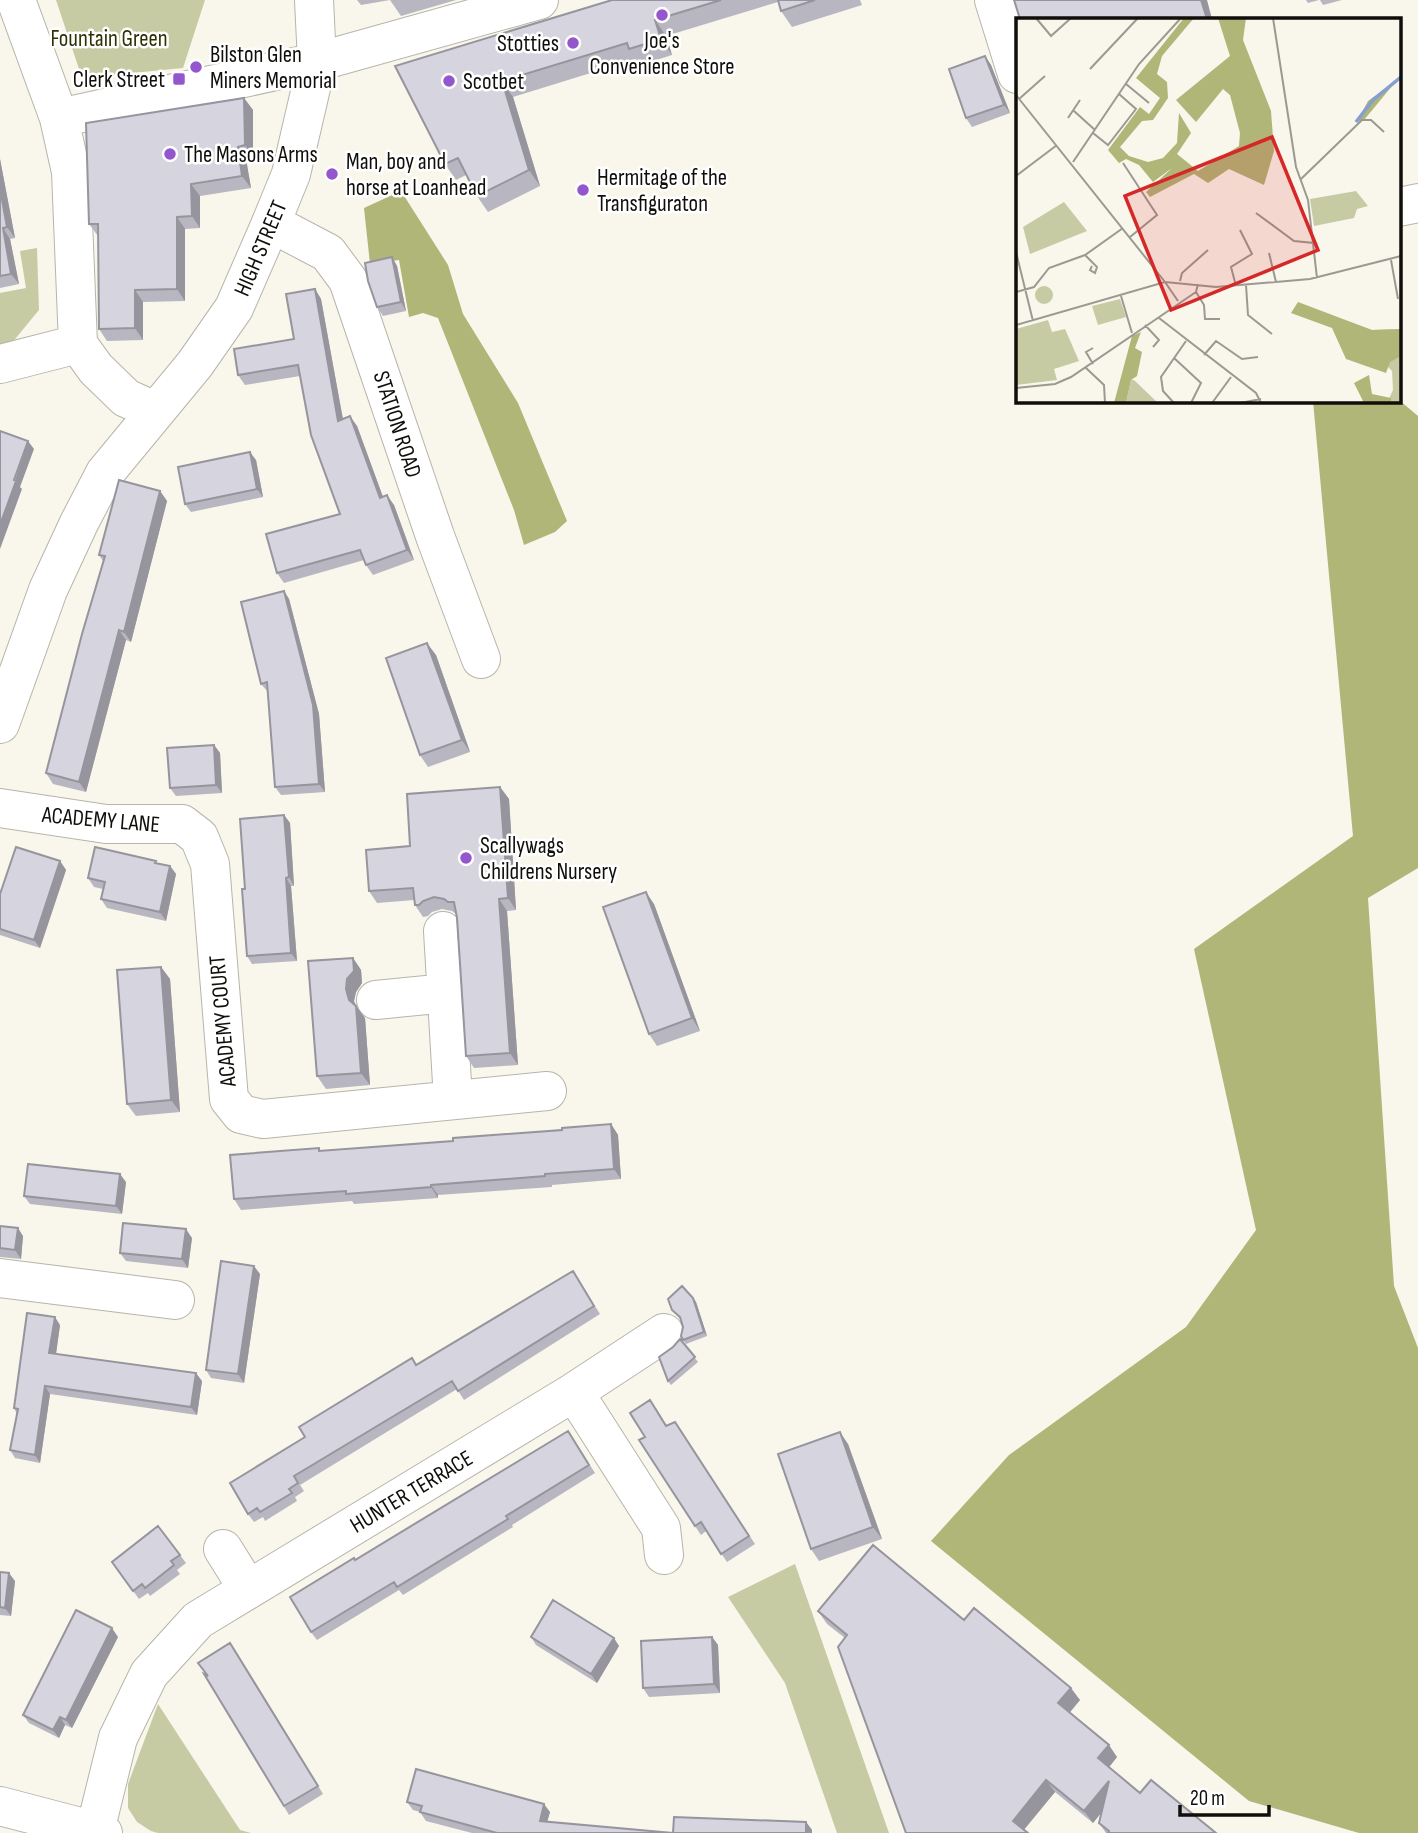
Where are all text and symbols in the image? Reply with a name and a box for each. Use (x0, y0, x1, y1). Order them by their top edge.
marker: Joe's Convenience Store (654, 7, 670, 23)
inset map (1016, 18, 1400, 402)
park label: Fountain Green (50, 25, 168, 53)
place label: Joe's Convenience Store (589, 27, 735, 81)
place label: Stotties (497, 30, 559, 58)
marker: Stotties (565, 35, 581, 51)
place label: Bilston Glen Miners Memorial (210, 41, 336, 95)
marker: Bilston Glen Miners Memorial (188, 59, 204, 75)
place label: Clerk Street (73, 66, 165, 94)
place label: Scotbet (463, 68, 524, 96)
marker: Clerk Street (171, 71, 187, 87)
marker: Scotbet (441, 73, 457, 89)
place label: The Masons Arms (184, 141, 318, 169)
marker: The Masons Arms (162, 146, 178, 162)
place label: Man, boy and horse at Loanhead (346, 148, 486, 202)
place label: Hermitage of the Transfiguraton (597, 164, 727, 218)
marker: Man, boy and horse at Loanhead (324, 166, 340, 182)
marker: Hermitage of the Transfiguraton (575, 182, 591, 198)
street label: HIGH STREET (228, 196, 294, 300)
street label: STATION ROAD (367, 367, 427, 481)
street label: ACADEMY LANE (40, 801, 161, 839)
place label: Scallywags Childrens Nursery (480, 832, 617, 886)
marker: Scallywags Childrens Nursery (458, 850, 474, 866)
street label: ACADEMY COURT (203, 954, 243, 1089)
street label: HUNTER TERRACE (345, 1444, 478, 1539)
scale bar (1180, 1773, 1269, 1817)
text: 20 m (1190, 1786, 1225, 1811)

